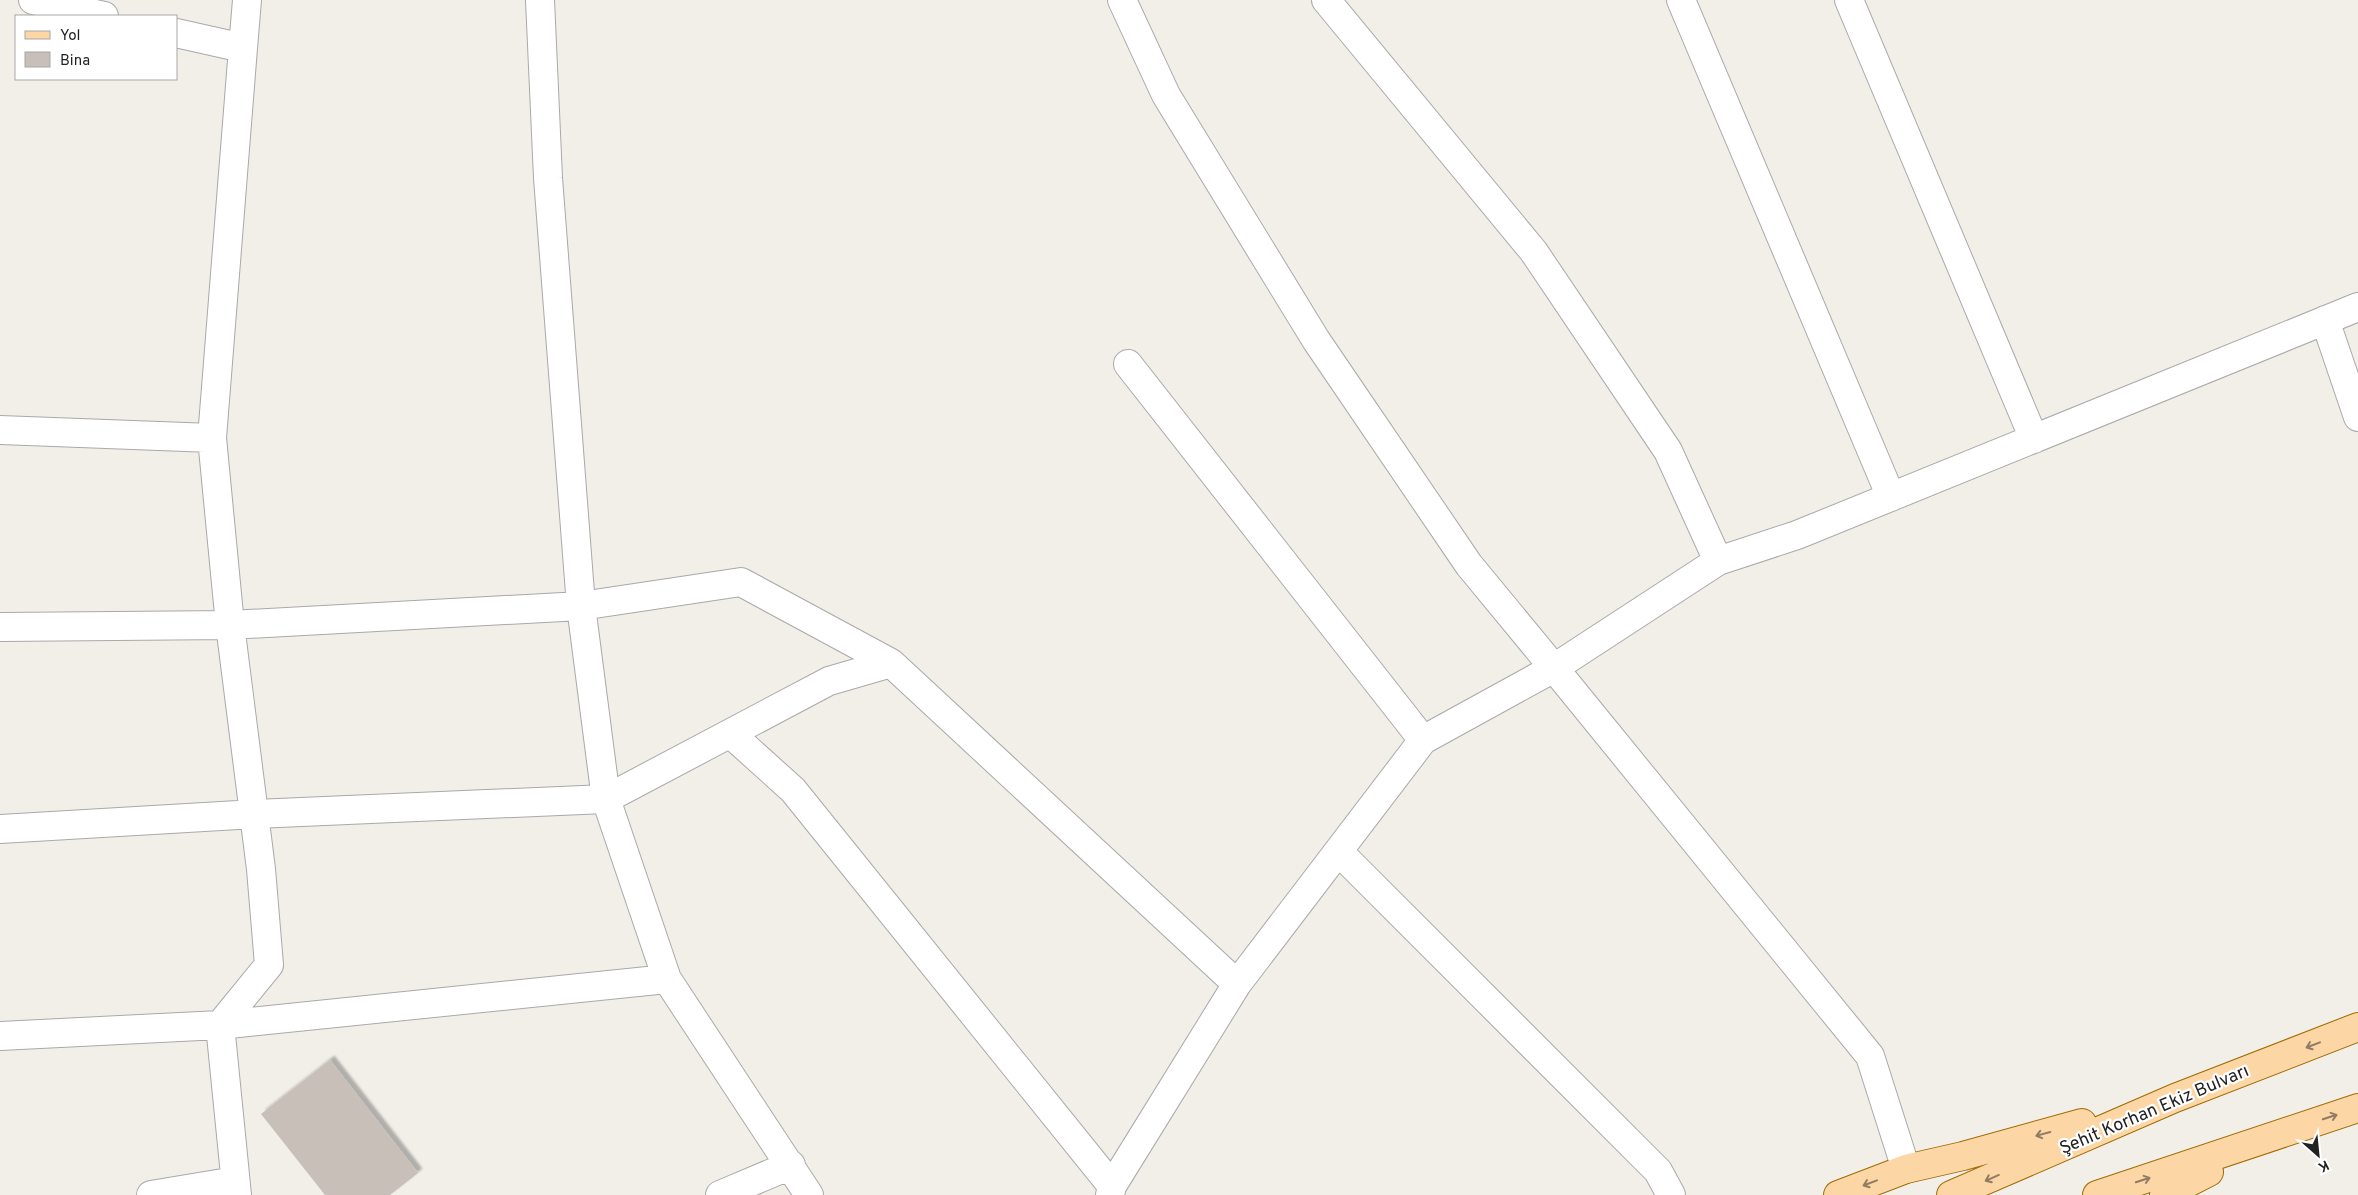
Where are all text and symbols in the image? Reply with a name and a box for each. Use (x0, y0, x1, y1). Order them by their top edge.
legend (15, 15, 178, 80)
text: Yol (60, 27, 81, 46)
text: Bina (60, 52, 90, 71)
one-way arrow (2305, 1041, 2321, 1050)
street label: Şehit Korhan Ekiz Bulvarı (2056, 1060, 2253, 1161)
one-way arrow (2322, 1112, 2338, 1122)
one-way arrow (2036, 1130, 2052, 1139)
north arrow (2293, 1130, 2343, 1180)
text: K (2315, 1155, 2332, 1175)
one-way arrow (1985, 1173, 2000, 1183)
one-way arrow (2135, 1174, 2151, 1184)
one-way arrow (1863, 1179, 1879, 1188)

